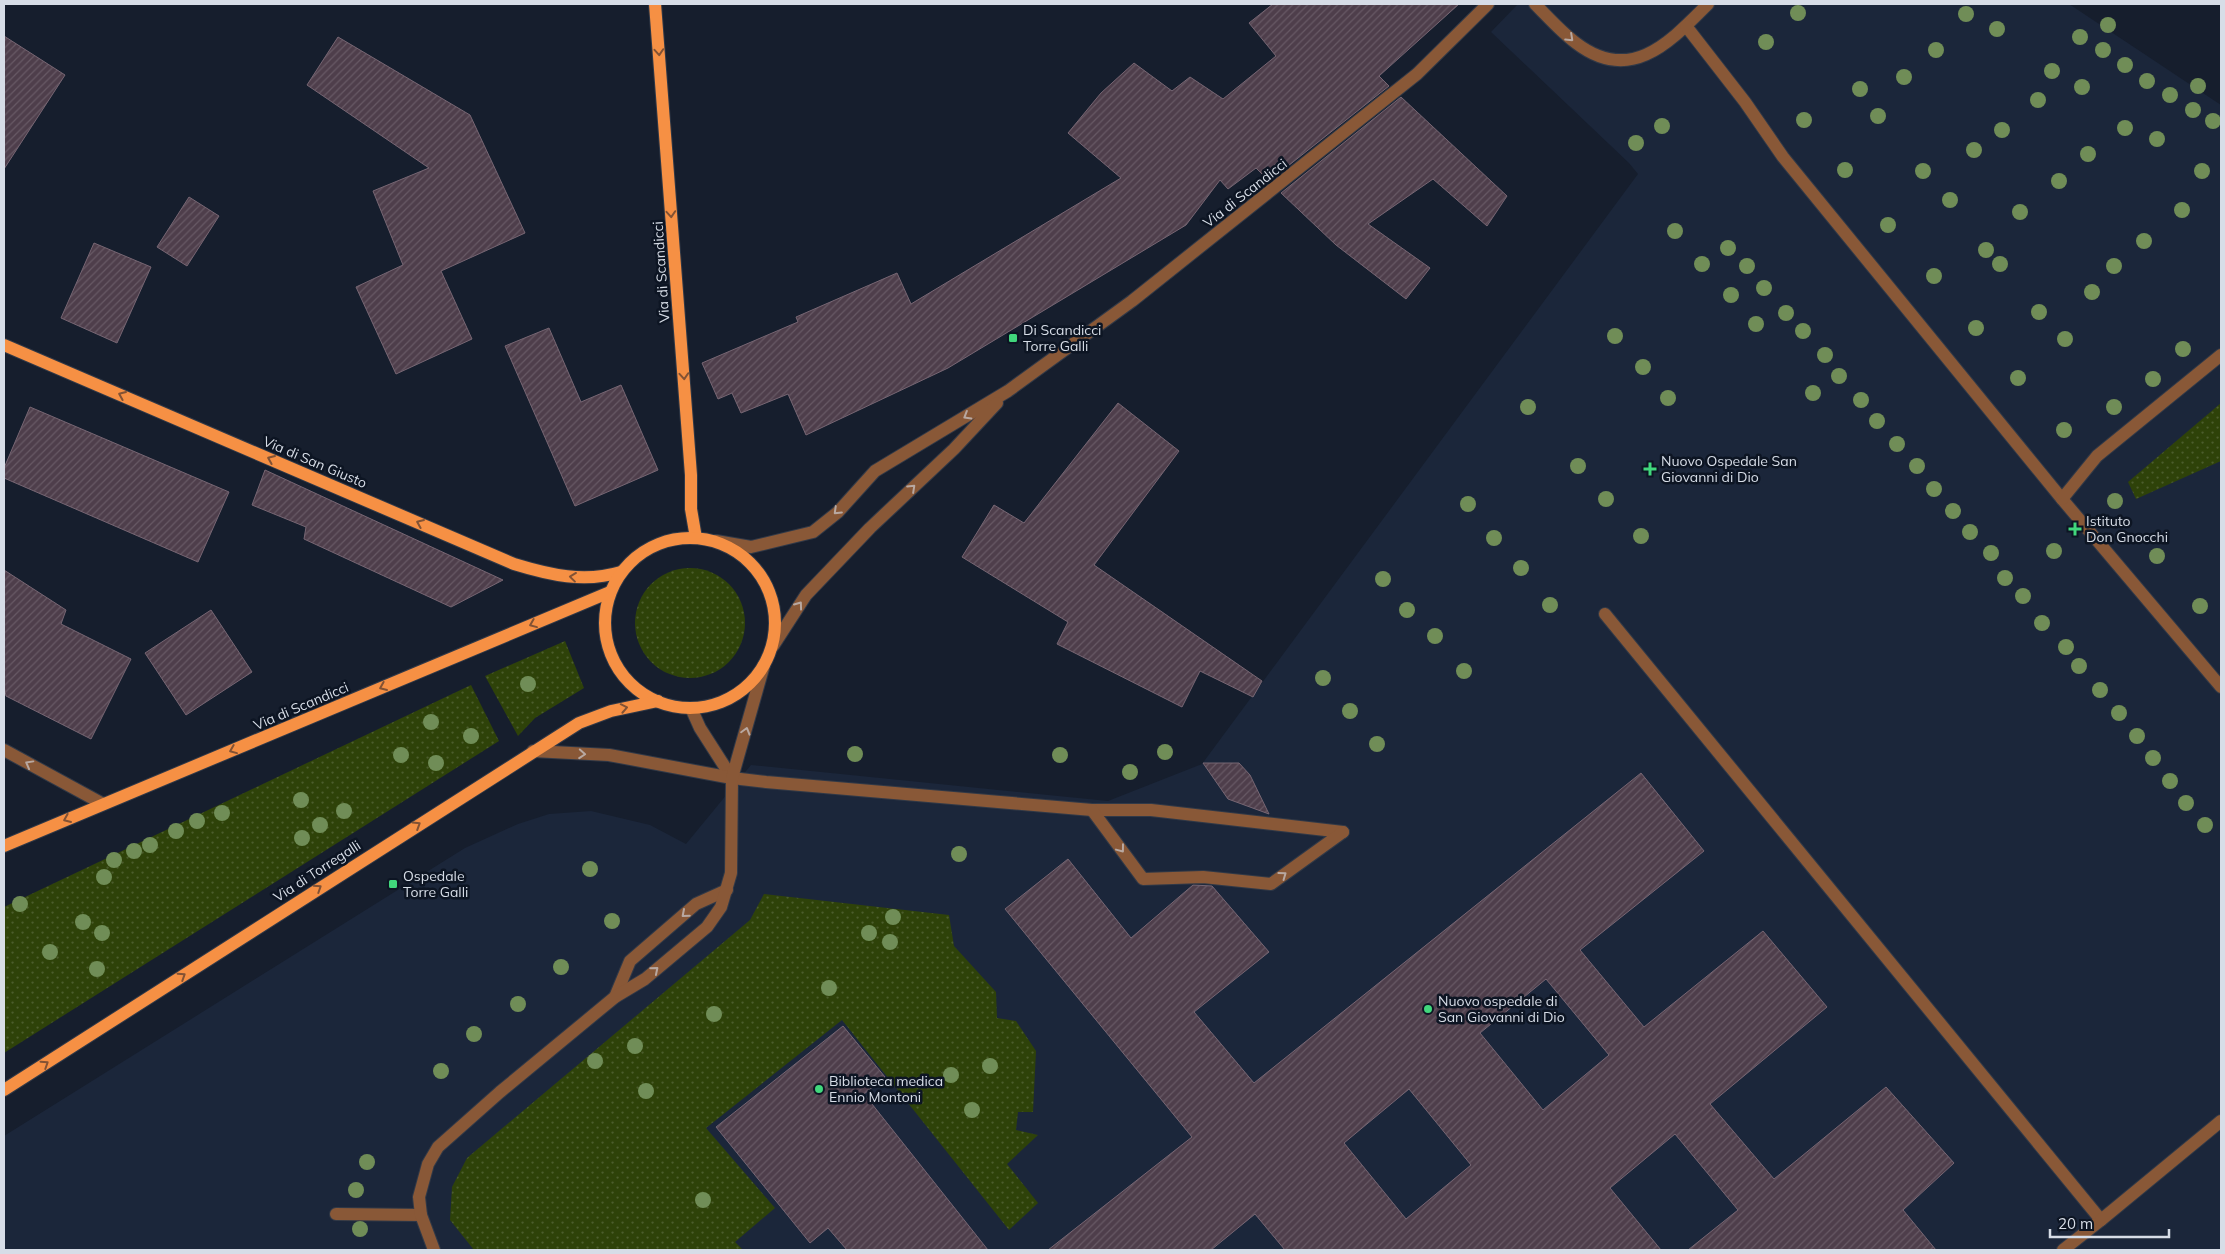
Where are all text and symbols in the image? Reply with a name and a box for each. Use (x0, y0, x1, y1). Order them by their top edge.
one-way arrow (1564, 32, 1573, 41)
one-way arrow (653, 49, 664, 57)
street label: Via di Scandicci (1199, 155, 1291, 231)
one-way arrow (666, 211, 677, 219)
street label: Via di Scandicci (648, 221, 674, 323)
place label: Di Scandicci Torre Galli (1023, 321, 1101, 355)
marker: Di Scandicci Torre Galli (1007, 332, 1019, 344)
one-way arrow (678, 373, 689, 381)
one-way arrow (118, 391, 127, 402)
one-way arrow (963, 409, 972, 419)
street label: Via di San Giusto (260, 432, 370, 492)
place label: Nuovo Ospedale San Giovanni di Dio (1661, 452, 1797, 486)
one-way arrow (267, 455, 276, 466)
marker: Nuovo Ospedale San Giovanni di Dio (1643, 462, 1657, 476)
one-way arrow (906, 485, 915, 494)
one-way arrow (834, 506, 843, 515)
place label: Istituto Don Gnocchi (2086, 512, 2168, 546)
one-way arrow (416, 519, 425, 530)
marker: Istituto Don Gnocchi (2068, 522, 2082, 536)
one-way arrow (569, 572, 577, 583)
one-way arrow (793, 601, 802, 611)
one-way arrow (529, 618, 538, 628)
street label: Via di Scandicci (251, 678, 351, 734)
one-way arrow (379, 681, 388, 692)
one-way arrow (619, 703, 628, 714)
one-way arrow (740, 728, 750, 736)
one-way arrow (230, 745, 238, 755)
one-way arrow (578, 748, 586, 759)
one-way arrow (26, 760, 35, 770)
one-way arrow (63, 813, 72, 824)
one-way arrow (411, 822, 420, 832)
street label: Via di Torregalli (270, 836, 364, 906)
one-way arrow (1116, 843, 1124, 852)
place label: Ospedale Torre Galli (403, 867, 468, 901)
one-way arrow (1277, 873, 1286, 881)
marker: Ospedale Torre Galli (387, 878, 399, 890)
one-way arrow (313, 885, 322, 894)
one-way arrow (681, 908, 690, 917)
one-way arrow (649, 967, 658, 976)
one-way arrow (176, 973, 185, 982)
place label: Nuovo ospedale di San Giovanni di Dio (1438, 992, 1565, 1026)
marker: Nuovo ospedale di San Giovanni di Dio (1422, 1003, 1434, 1015)
one-way arrow (39, 1060, 48, 1070)
place label: Biblioteca medica Ennio Montoni (829, 1072, 943, 1106)
marker: Biblioteca medica Ennio Montoni (813, 1083, 825, 1095)
scale bar (2050, 1206, 2169, 1238)
text: 20 m (2058, 1214, 2093, 1233)

